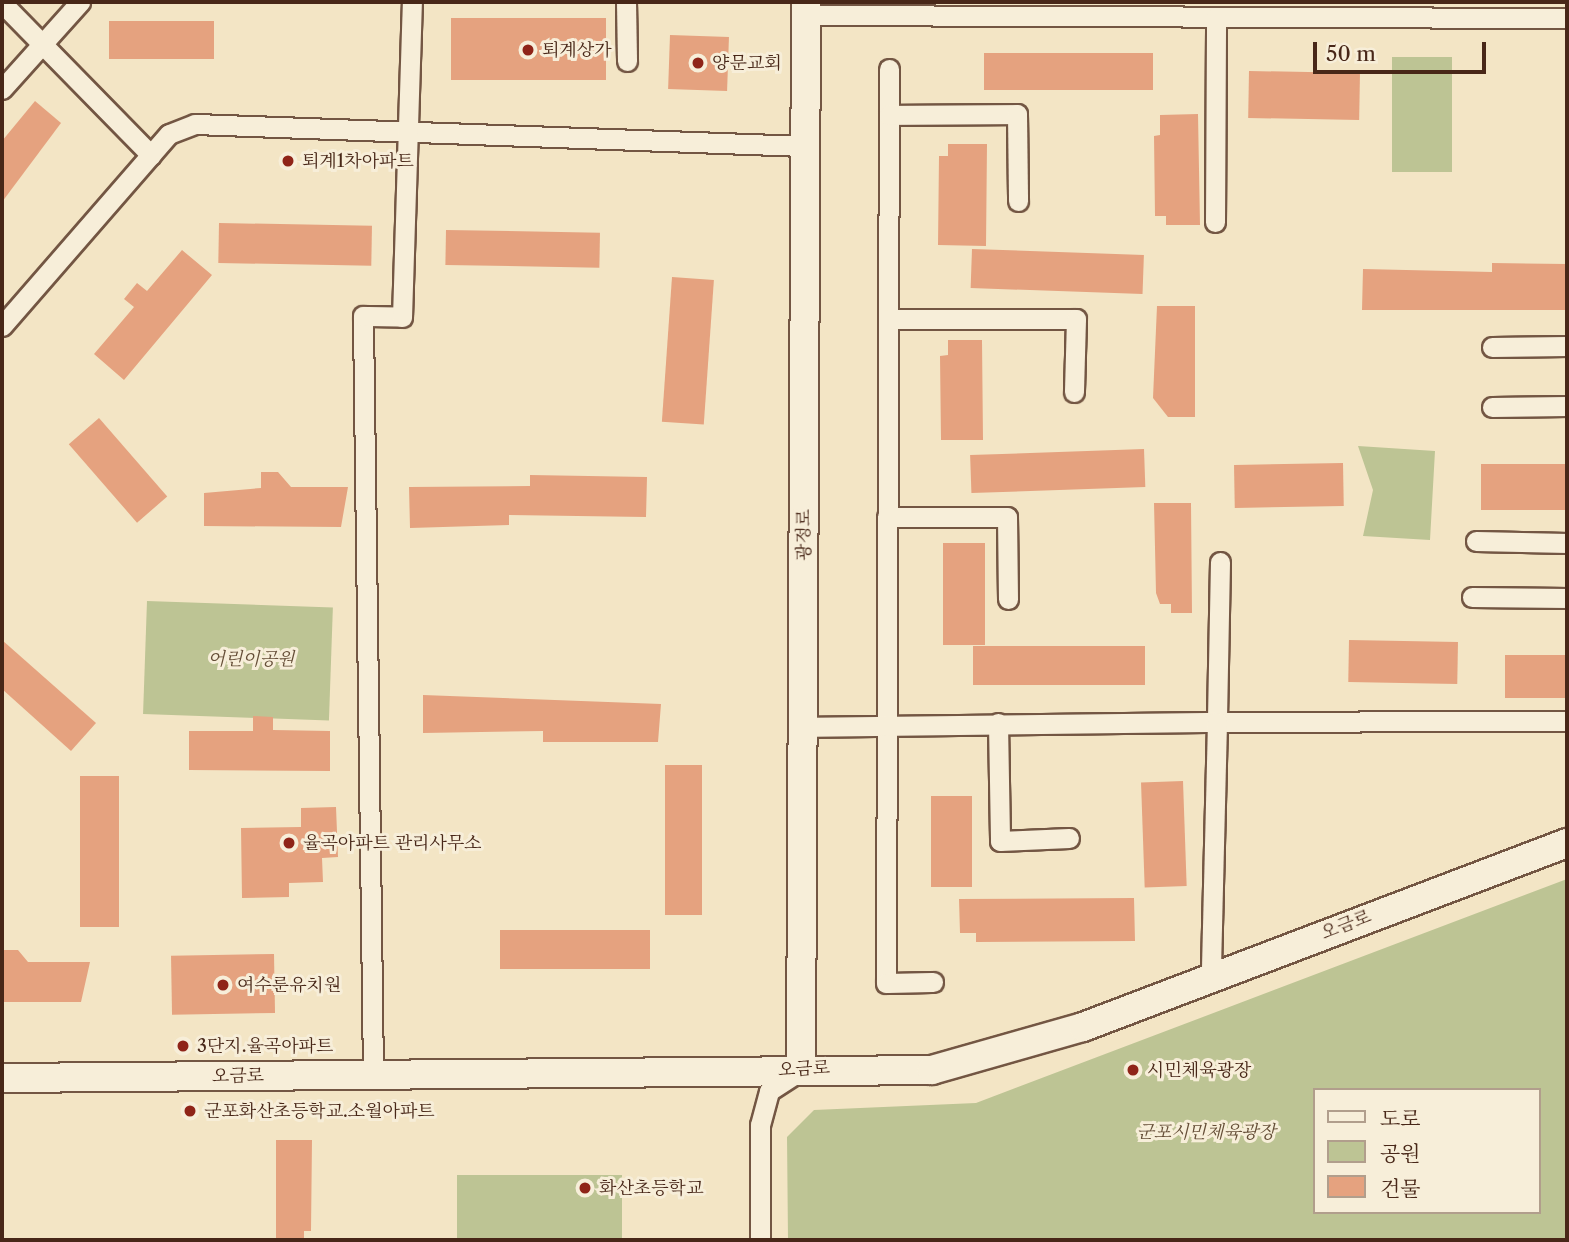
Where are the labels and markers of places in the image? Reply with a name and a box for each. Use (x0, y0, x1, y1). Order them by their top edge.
place label: 퇴계상가 (542, 39, 612, 61)
marker: 퇴계상가 (520, 42, 536, 58)
place label: 양문교회 (712, 52, 782, 74)
marker: 양문교회 (690, 55, 706, 71)
place label: 퇴계1차아파트 (302, 150, 414, 172)
marker: 퇴계1차아파트 (280, 153, 296, 169)
place label: 율곡아파트 관리사무소 (303, 832, 482, 854)
marker: 율곡아파트 관리사무소 (281, 835, 297, 851)
place label: 여수룬유치원 (237, 974, 341, 996)
marker: 여수룬유치원 (215, 977, 231, 993)
place label: 3단지.율곡아파트 (197, 1035, 333, 1057)
marker: 3단지.율곡아파트 (175, 1038, 191, 1054)
place label: 시민체육광장 (1147, 1059, 1251, 1081)
marker: 시민체육광장 (1125, 1062, 1141, 1078)
place label: 군포화산초등학교.소월아파트 (204, 1100, 435, 1122)
marker: 군포화산초등학교.소월아파트 (182, 1103, 198, 1119)
place label: 화산초등학교 (599, 1177, 703, 1199)
marker: 화산초등학교 (577, 1180, 593, 1196)

